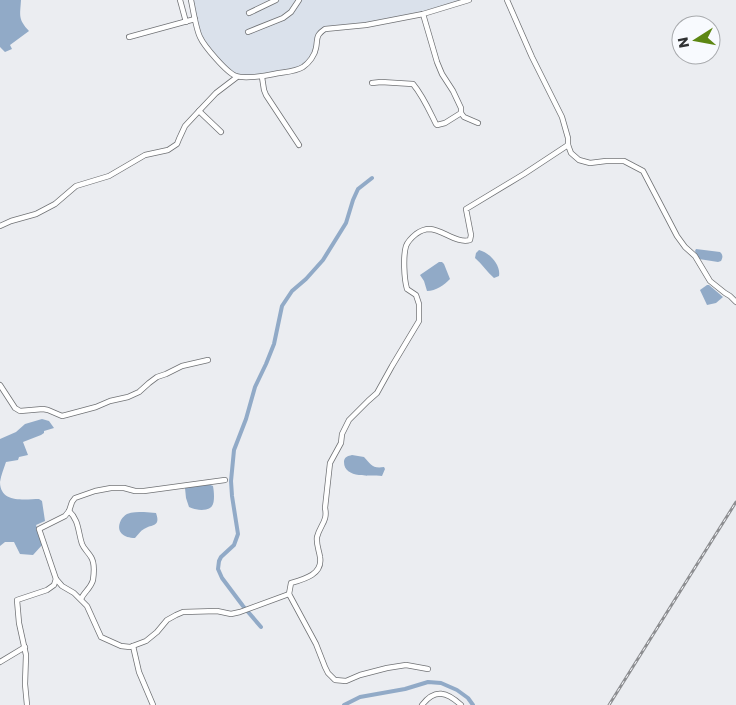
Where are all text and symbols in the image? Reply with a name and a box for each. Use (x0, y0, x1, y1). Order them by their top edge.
north arrow (671, 15, 721, 65)
text: N (672, 35, 694, 50)

